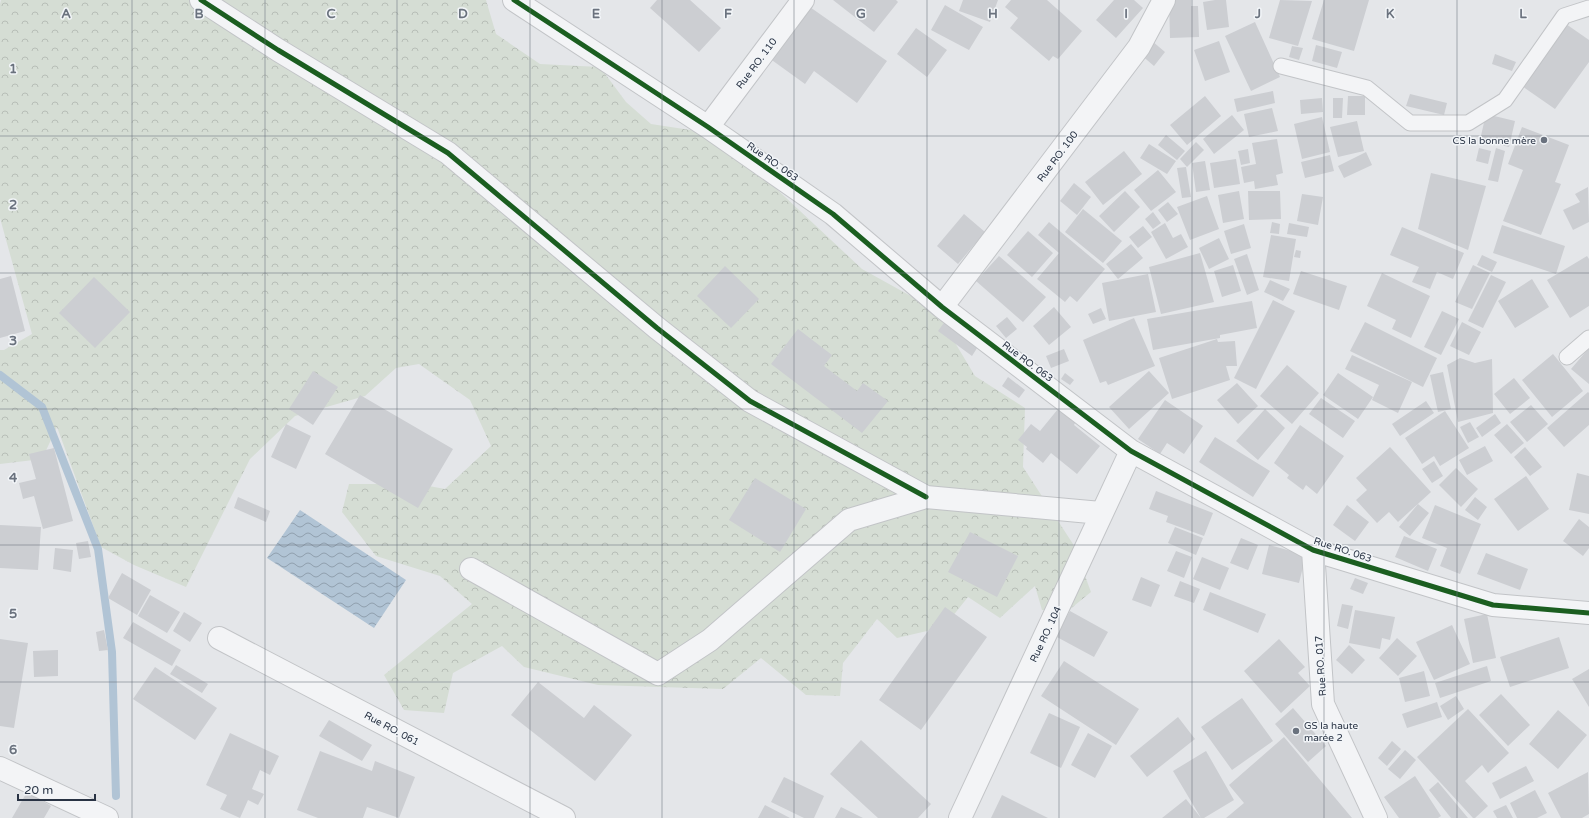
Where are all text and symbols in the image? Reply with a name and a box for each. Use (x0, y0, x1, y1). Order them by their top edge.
text: A (61, 6, 71, 22)
text: B (194, 6, 204, 22)
text: C (326, 6, 336, 22)
text: D (458, 6, 468, 22)
text: E (592, 6, 600, 22)
text: F (724, 6, 732, 22)
text: G (856, 6, 866, 22)
text: H (988, 6, 998, 22)
text: I (1124, 6, 1128, 22)
text: J (1254, 6, 1261, 22)
text: K (1386, 6, 1395, 22)
text: L (1519, 6, 1527, 22)
street label: Rue RO. 110 (734, 36, 780, 91)
text: 1 (9, 61, 17, 77)
street label: Rue RO. 100 (1035, 129, 1081, 184)
place label: CS la bonne mère (1453, 135, 1536, 147)
marker: CS la bonne mère (1539, 135, 1549, 145)
street label: Rue RO. 063 (744, 140, 801, 184)
text: 2 (9, 197, 17, 213)
text: 3 (9, 333, 17, 349)
street label: Rue RO. 063 (1000, 339, 1055, 385)
text: 4 (9, 470, 18, 486)
street label: Rue RO. 063 (1312, 535, 1373, 565)
street label: Rue RO. 104 (1028, 604, 1064, 664)
text: 5 (9, 606, 17, 622)
street label: Rue RO. 017 (1313, 635, 1329, 697)
street label: Rue RO. 061 (362, 709, 421, 748)
place label: GS la haute marée 2 (1304, 720, 1359, 744)
marker: GS la haute marée 2 (1291, 726, 1301, 736)
text: 6 (9, 742, 17, 758)
scale bar (18, 776, 95, 802)
text: 20 m (24, 783, 53, 797)

